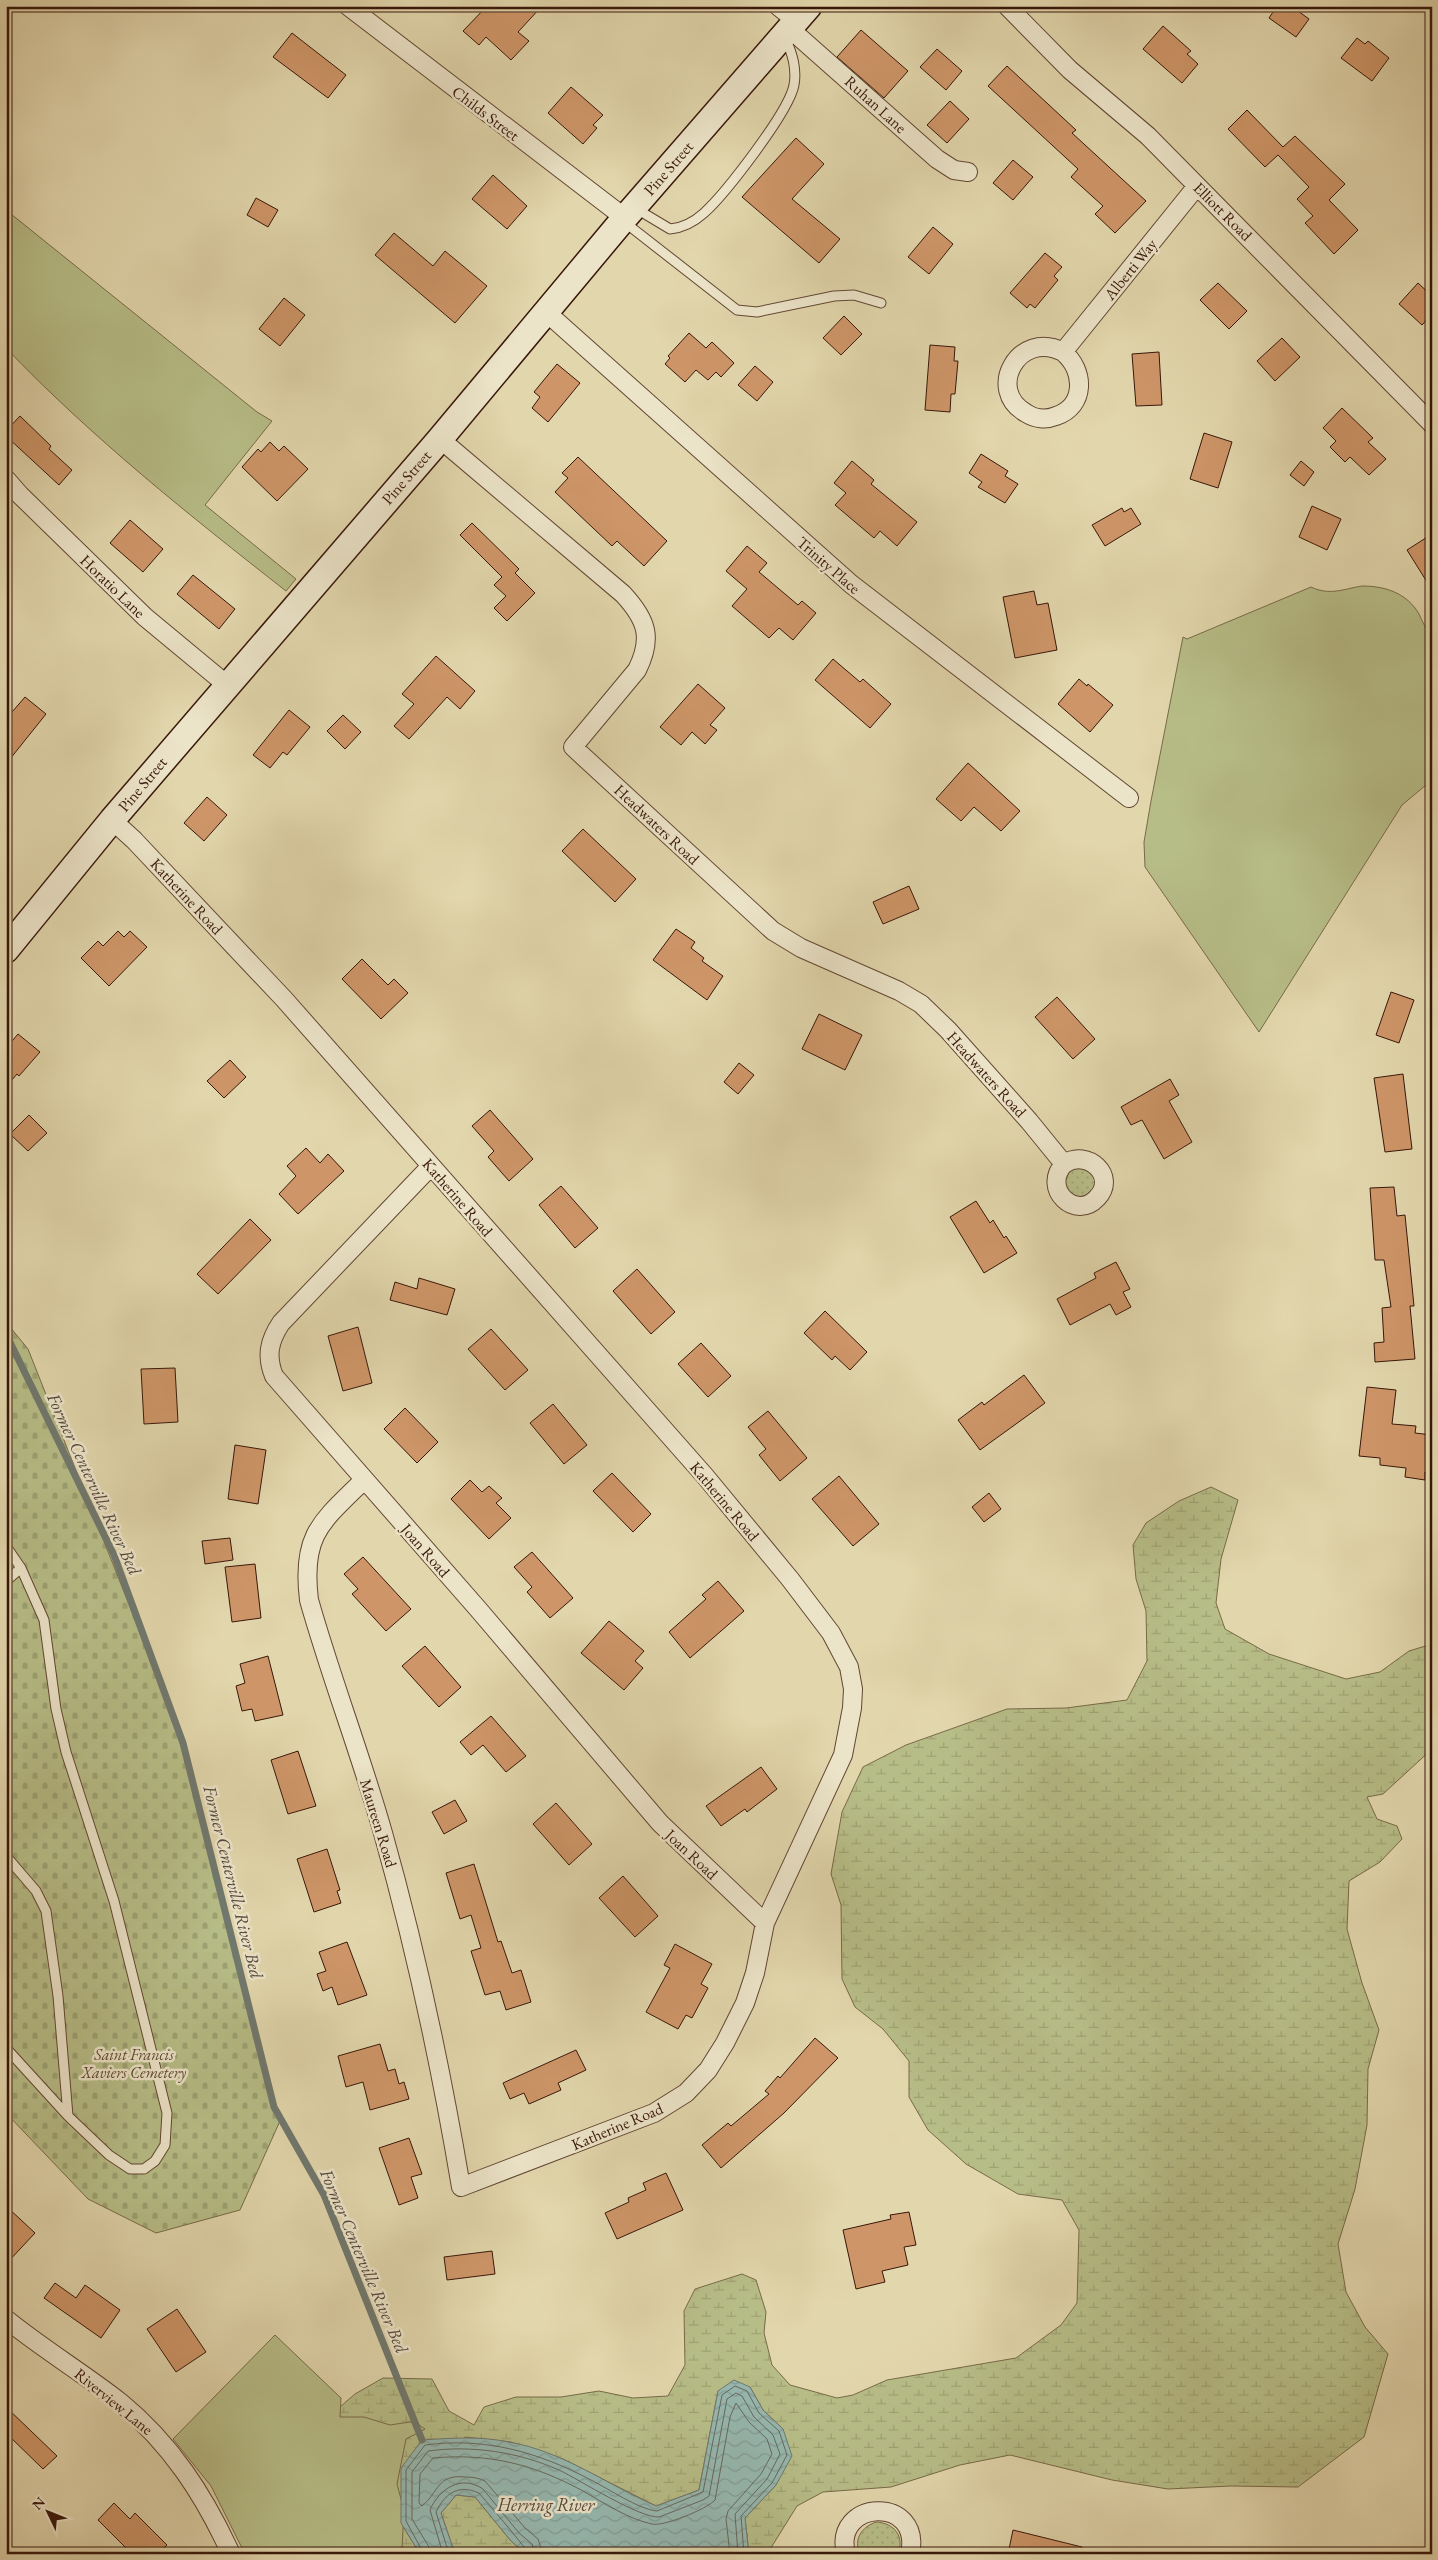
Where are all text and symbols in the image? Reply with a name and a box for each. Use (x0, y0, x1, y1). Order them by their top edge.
street label: Ruhan Lane (840, 71, 911, 138)
street label: Childs Street (448, 81, 524, 146)
street label: Pine Street (639, 137, 698, 200)
street label: Elliott Road (1189, 177, 1257, 246)
street label: Alberti Way (1099, 234, 1162, 305)
street label: Pine Street (377, 446, 436, 509)
street label: Trinity Place (793, 532, 865, 599)
street label: Horatio Lane (75, 550, 150, 623)
street label: Pine Street (113, 752, 172, 816)
street label: Headwaters Road (610, 779, 704, 870)
street label: Katherine Road (146, 854, 228, 940)
street label: Headwaters Road (942, 1027, 1032, 1123)
street label: Katherine Road (418, 1154, 498, 1242)
water label: Former Centerville River Bed (42, 1388, 147, 1579)
street label: Katherine Road (685, 1457, 765, 1546)
street label: Joan Road (395, 1518, 455, 1582)
street label: Maureen Road (355, 1776, 402, 1871)
water label: Former Centerville River Bed (198, 1782, 269, 1981)
street label: Joan Road (659, 1823, 723, 1885)
park label: Saint Francis Xaviers Cemetery (81, 2044, 187, 2083)
street label: Katherine Road (568, 2097, 667, 2155)
water label: Former Centerville River Bed (315, 2164, 414, 2357)
street label: Riverview Lane (70, 2363, 157, 2440)
north arrow (22, 2488, 72, 2538)
text: N (28, 2492, 49, 2513)
water label: Herring River (497, 2493, 596, 2517)

